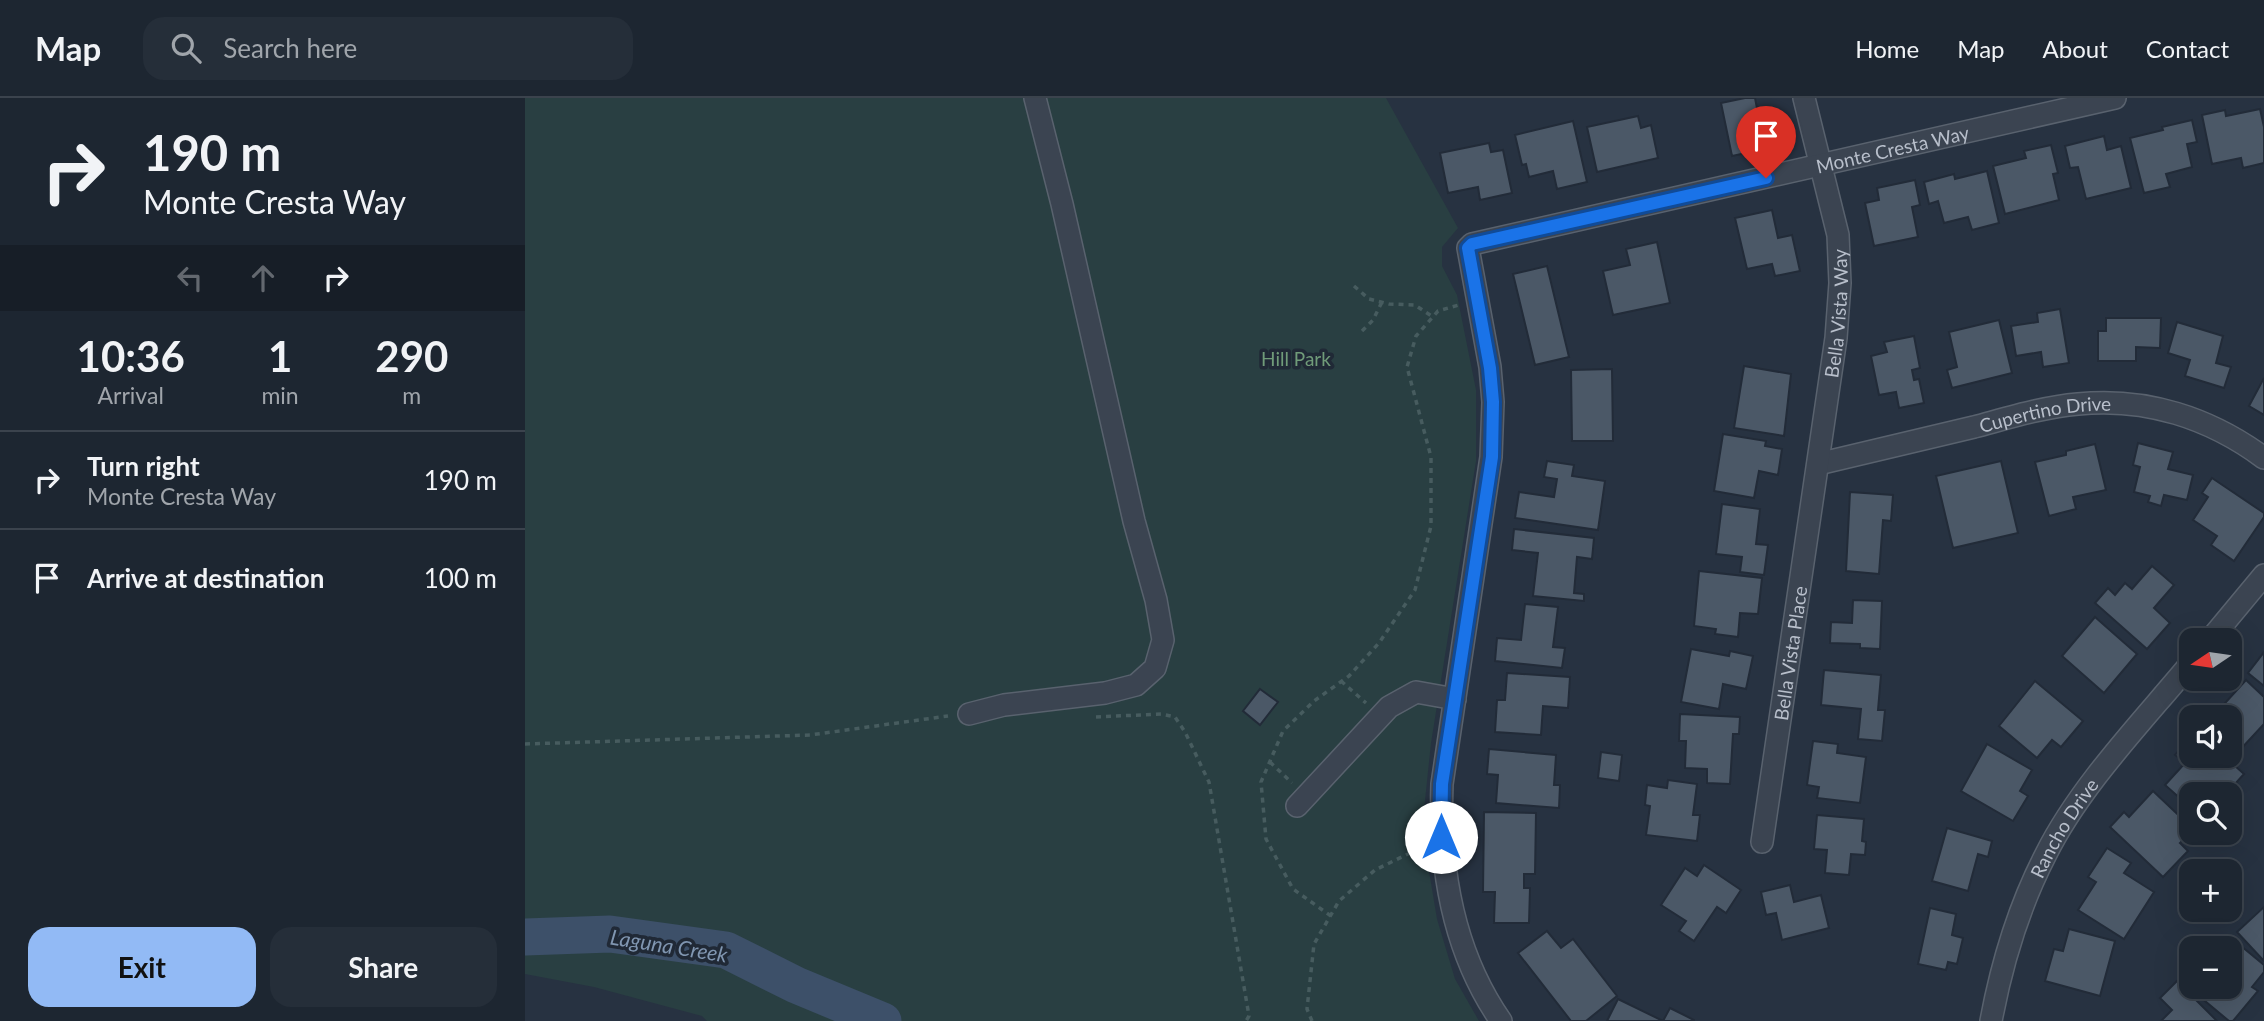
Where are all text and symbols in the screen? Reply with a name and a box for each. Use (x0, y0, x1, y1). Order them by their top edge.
search box (143, 17, 633, 80)
text: Map (35, 28, 101, 68)
icon: search (167, 29, 205, 67)
text: Search here (223, 32, 357, 64)
text: Home (1855, 34, 1919, 63)
text: Map (1957, 34, 2005, 63)
text: About (2043, 34, 2108, 63)
text: Contact (2146, 34, 2229, 63)
pin (1736, 106, 1796, 178)
icon: arrive (1747, 117, 1785, 155)
street label: Monte Cresta Way (1814, 120, 1971, 177)
text: 190 m (143, 123, 281, 181)
icon: right (28, 126, 119, 217)
text: Monte Cresta Way (143, 182, 406, 221)
street label: Bella Vista Way (1819, 248, 1852, 379)
icon: left (171, 259, 209, 297)
icon: ahead (244, 259, 282, 297)
icon: right (317, 259, 355, 297)
text: 10:36 (77, 331, 185, 381)
text: 1 (268, 331, 292, 381)
text: 290 (375, 331, 448, 381)
park label: Hill Park (1261, 347, 1331, 370)
text: Arrival (98, 381, 164, 409)
text: min (261, 381, 299, 409)
text: m (402, 381, 421, 409)
street label: Cupertino Drive (1976, 391, 2111, 437)
text: Turn right (87, 450, 200, 482)
icon: right (28, 461, 66, 499)
text: 190 m (424, 464, 497, 496)
text: Monte Cresta Way (87, 482, 276, 510)
icon: arrive (28, 559, 66, 597)
text: Arrive at destination (87, 562, 324, 594)
text: 100 m (424, 562, 497, 594)
street label: Bella Vista Place (1768, 584, 1811, 722)
north arrow (2179, 628, 2242, 691)
map controls (2179, 628, 2242, 999)
button: sound (2179, 705, 2242, 768)
street label: Rancho Drive (2025, 773, 2102, 881)
button: search (2179, 782, 2242, 845)
position arrow (1404, 800, 1478, 874)
button: + (2179, 859, 2242, 922)
water label: Laguna Creek (609, 923, 730, 967)
button: Exit (28, 927, 256, 1007)
button: Share (270, 927, 497, 1007)
button: − (2179, 936, 2242, 999)

